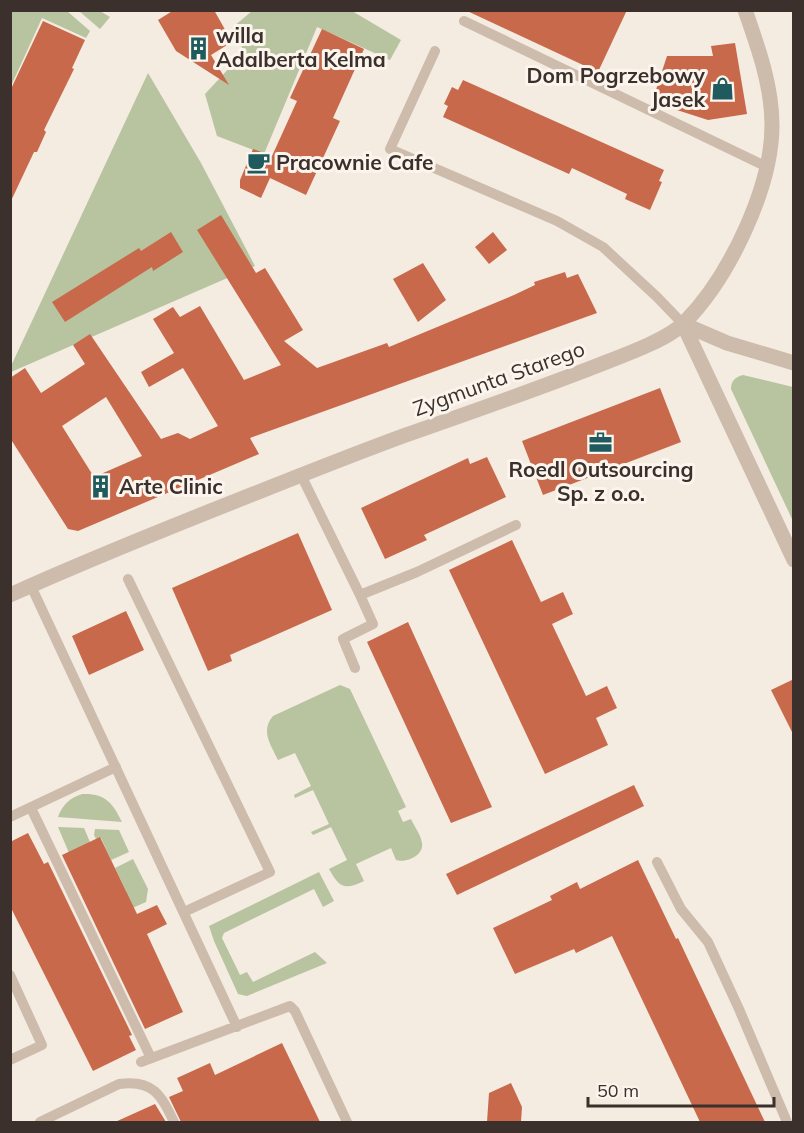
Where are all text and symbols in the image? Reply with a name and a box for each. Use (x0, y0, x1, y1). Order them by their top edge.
place label: willa Adalberta Kelma (216, 22, 386, 72)
building icon: willa Adalberta Kelma (185, 35, 211, 61)
place label: Dom Pogrzebowy Jasek (527, 62, 706, 112)
shop icon: Dom Pogrzebowy Jasek (710, 75, 736, 101)
place label: Pracownie Cafe (276, 149, 433, 175)
cafe icon: Pracownie Cafe (245, 150, 271, 176)
street label: Zygmunta Starego (409, 335, 588, 421)
office icon: Roedl Outsourcing Sp. z o.o. (588, 429, 614, 455)
place label: Roedl Outsourcing Sp. z o.o. (508, 456, 694, 506)
place label: Arte Clinic (119, 473, 223, 499)
building icon: Arte Clinic (88, 474, 114, 500)
scale bar (588, 1070, 774, 1108)
text: 50 m (597, 1079, 639, 1102)

